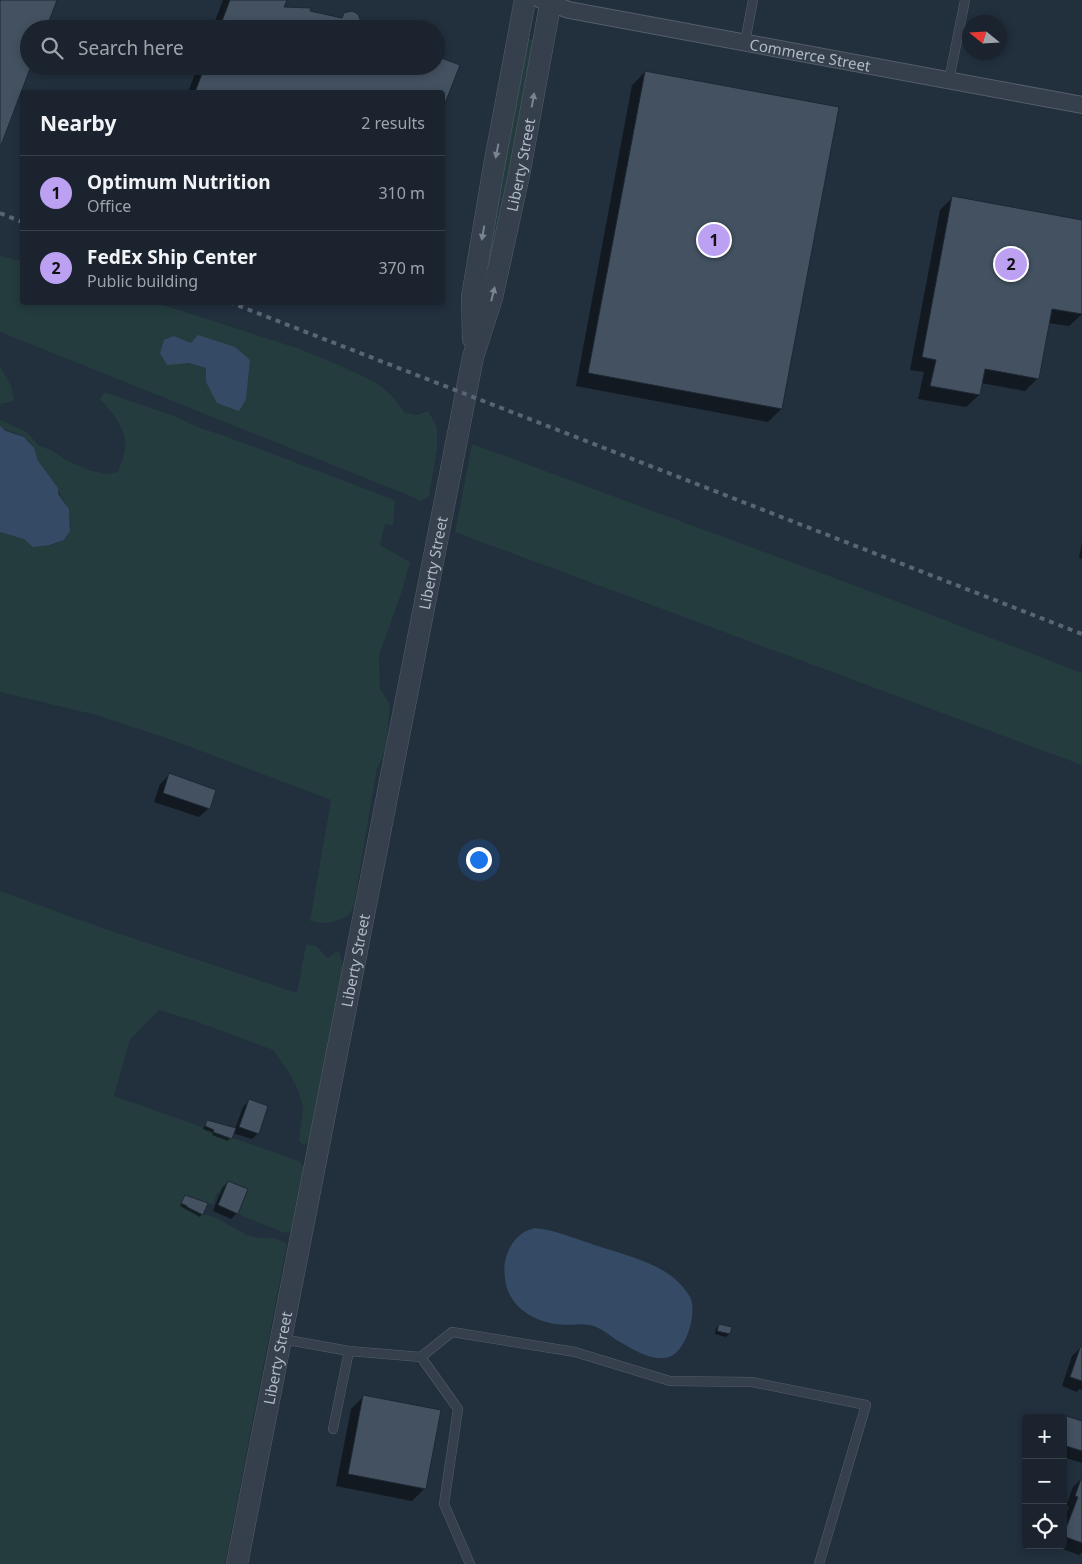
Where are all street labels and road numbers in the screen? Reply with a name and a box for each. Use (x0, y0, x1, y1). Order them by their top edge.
street label: Commerce Street (748, 34, 873, 76)
street label: Liberty Street (501, 116, 539, 213)
street label: Liberty Street (414, 514, 452, 611)
street label: Liberty Street (336, 912, 374, 1009)
street label: Liberty Street (258, 1309, 296, 1406)

